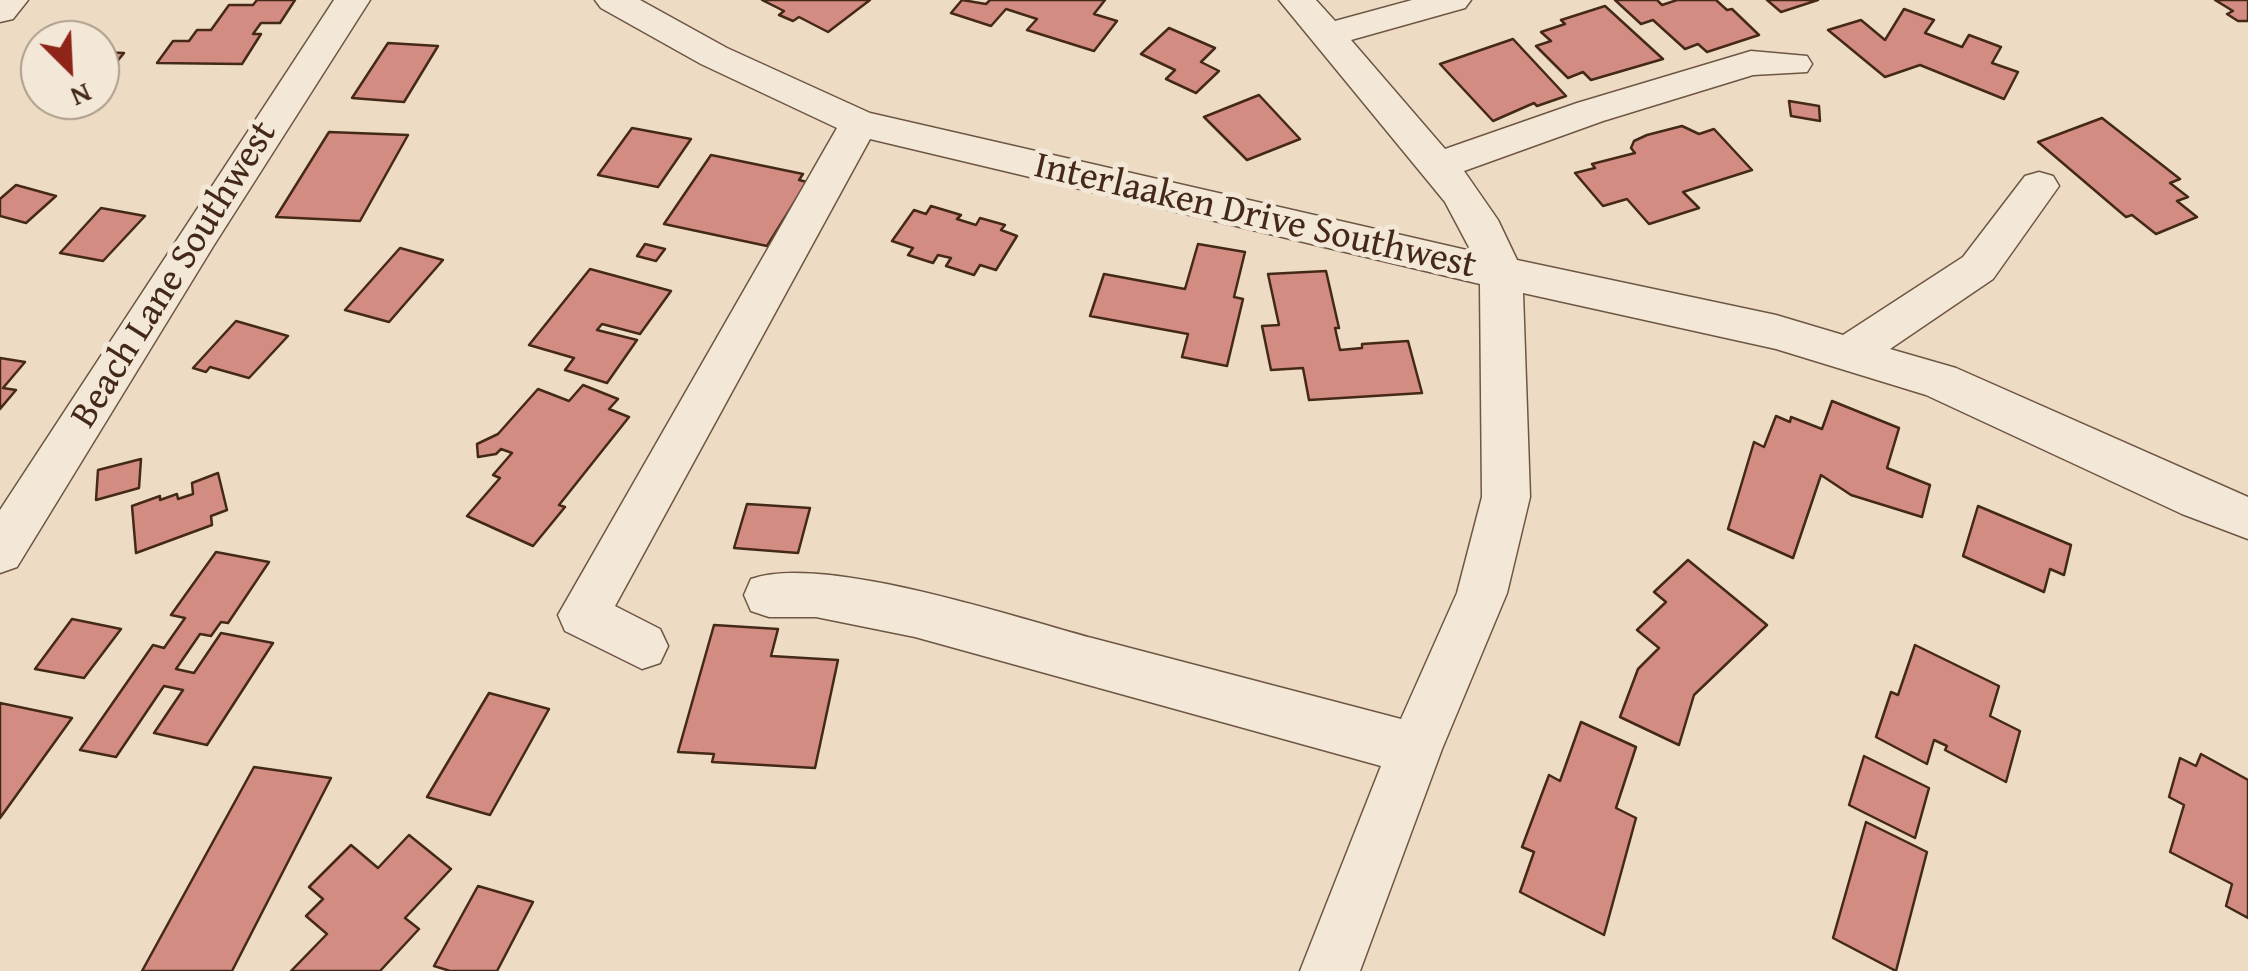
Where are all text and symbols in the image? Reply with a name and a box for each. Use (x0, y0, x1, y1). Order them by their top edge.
north arrow (20, 20, 120, 120)
text: N (65, 74, 98, 119)
street label: Beach Lane Southwest (62, 113, 288, 437)
street label: Interlaaken Drive Southwest (1030, 144, 1480, 290)

